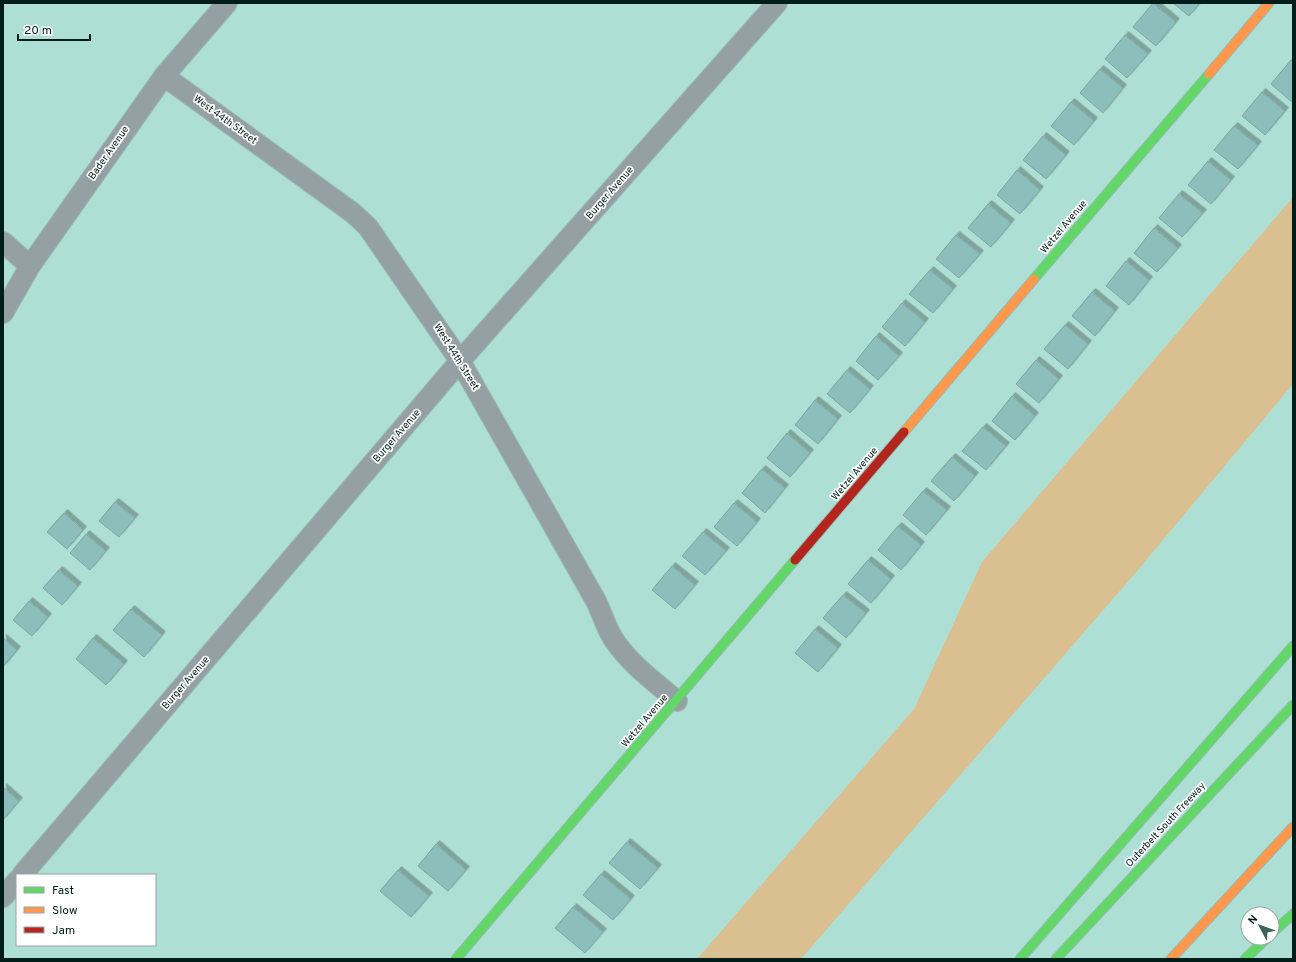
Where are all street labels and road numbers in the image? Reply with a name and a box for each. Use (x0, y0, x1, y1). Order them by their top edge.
street label: West 44th Street (191, 92, 260, 148)
street label: Bader Avenue (86, 124, 132, 182)
street label: Burger Avenue (583, 164, 637, 222)
street label: Wetzel Avenue (1038, 198, 1090, 256)
street label: West 44th Street (430, 321, 482, 393)
street label: Burger Avenue (370, 407, 424, 465)
street label: Wetzel Avenue (829, 445, 881, 503)
street label: Burger Avenue (159, 654, 213, 712)
street label: Wetzel Avenue (619, 692, 671, 750)
street label: Outerbelt South Freeway (1123, 780, 1209, 870)

